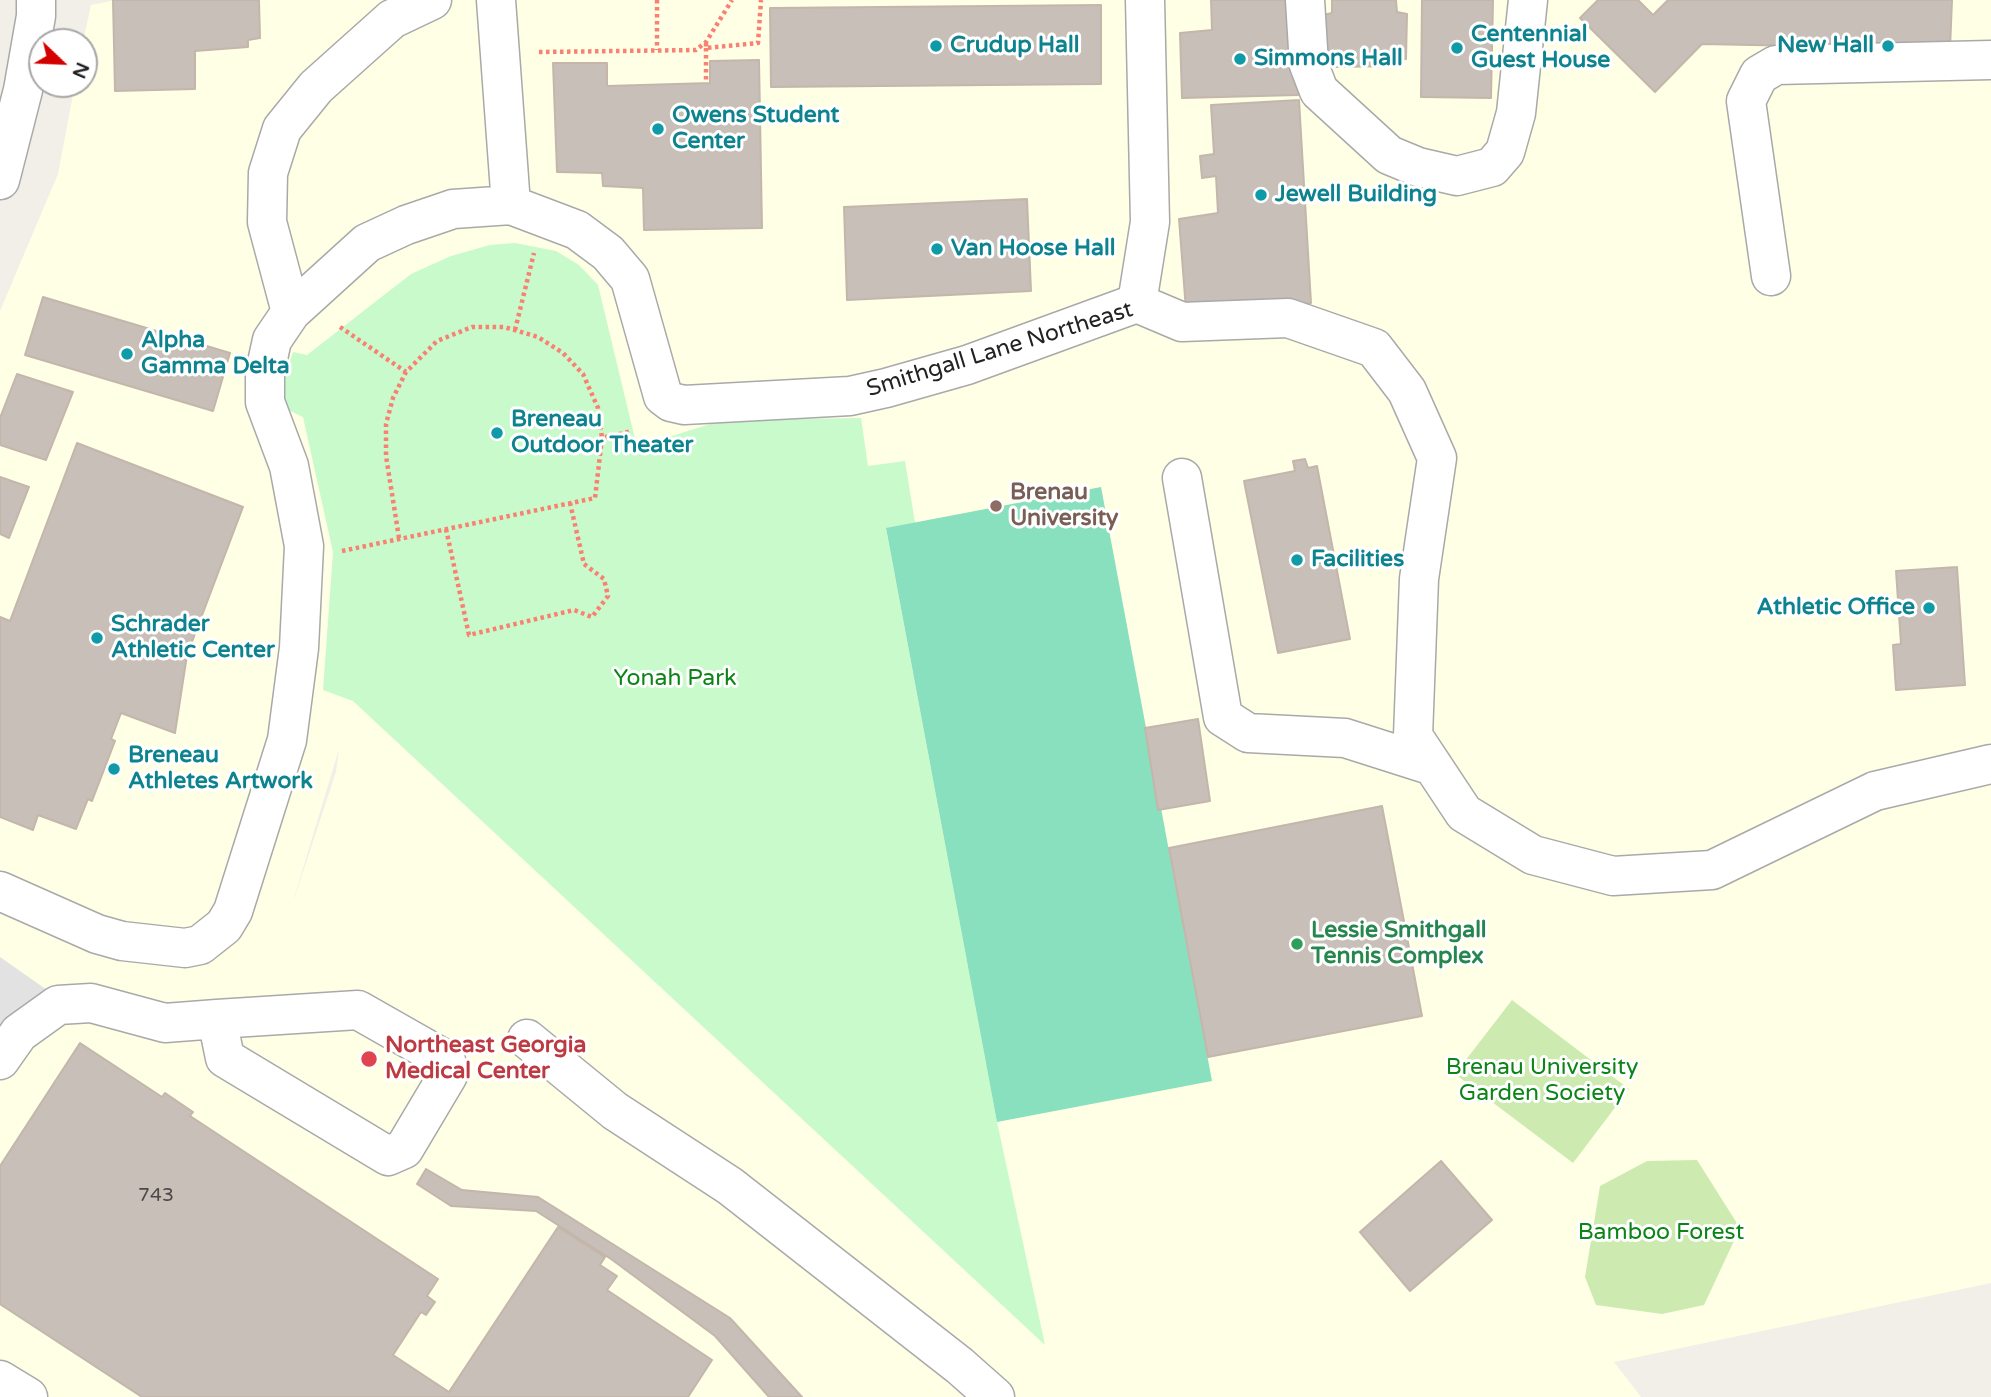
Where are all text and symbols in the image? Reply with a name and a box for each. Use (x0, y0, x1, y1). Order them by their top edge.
place label: Centennial Guest House (1471, 21, 1610, 75)
north arrow (28, 28, 98, 98)
place label: Crudup Hall (950, 32, 1079, 60)
place label: New Hall (1777, 32, 1874, 60)
marker: Crudup Hall (928, 38, 944, 54)
marker: New Hall (1880, 38, 1896, 54)
marker: Centennial Guest House (1449, 40, 1465, 56)
place label: Simmons Hall (1254, 45, 1403, 73)
marker: Simmons Hall (1232, 51, 1248, 67)
text: N (67, 59, 94, 82)
place label: Owens Student Center (672, 102, 839, 156)
marker: Owens Student Center (650, 121, 666, 137)
place label: Jewell Building (1275, 181, 1437, 209)
marker: Jewell Building (1253, 187, 1269, 203)
place label: Van Hoose Hall (951, 235, 1115, 263)
marker: Van Hoose Hall (929, 241, 945, 257)
street label: Smithgall Lane Northeast (863, 296, 1137, 404)
place label: Alpha Gamma Delta (141, 327, 290, 381)
marker: Alpha Gamma Delta (119, 346, 135, 362)
place label: Breneau Outdoor Theater (511, 406, 693, 460)
marker: Breneau Outdoor Theater (489, 425, 505, 441)
place label: Brenau University (1010, 479, 1118, 533)
marker: Brenau University (988, 498, 1004, 514)
place label: Facilities (1311, 546, 1404, 574)
marker: Facilities (1289, 552, 1305, 568)
place label: Athletic Office (1757, 594, 1915, 622)
marker: Athletic Office (1921, 600, 1937, 616)
place label: Schrader Athletic Center (111, 611, 275, 665)
marker: Schrader Athletic Center (89, 630, 105, 646)
park label: Yonah Park (613, 665, 737, 693)
place label: Breneau Athletes Artwork (128, 742, 313, 796)
marker: Breneau Athletes Artwork (106, 761, 122, 777)
place label: Lessie Smithgall Tennis Complex (1311, 917, 1487, 971)
marker: Lessie Smithgall Tennis Complex (1289, 936, 1305, 952)
place label: Northeast Georgia Medical Center (385, 1032, 586, 1086)
marker: Northeast Georgia Medical Center (359, 1049, 379, 1069)
park label: Brenau University Garden Society (1446, 1054, 1638, 1108)
house number: 743 (138, 1185, 174, 1207)
park label: Bamboo Forest (1578, 1219, 1744, 1247)

